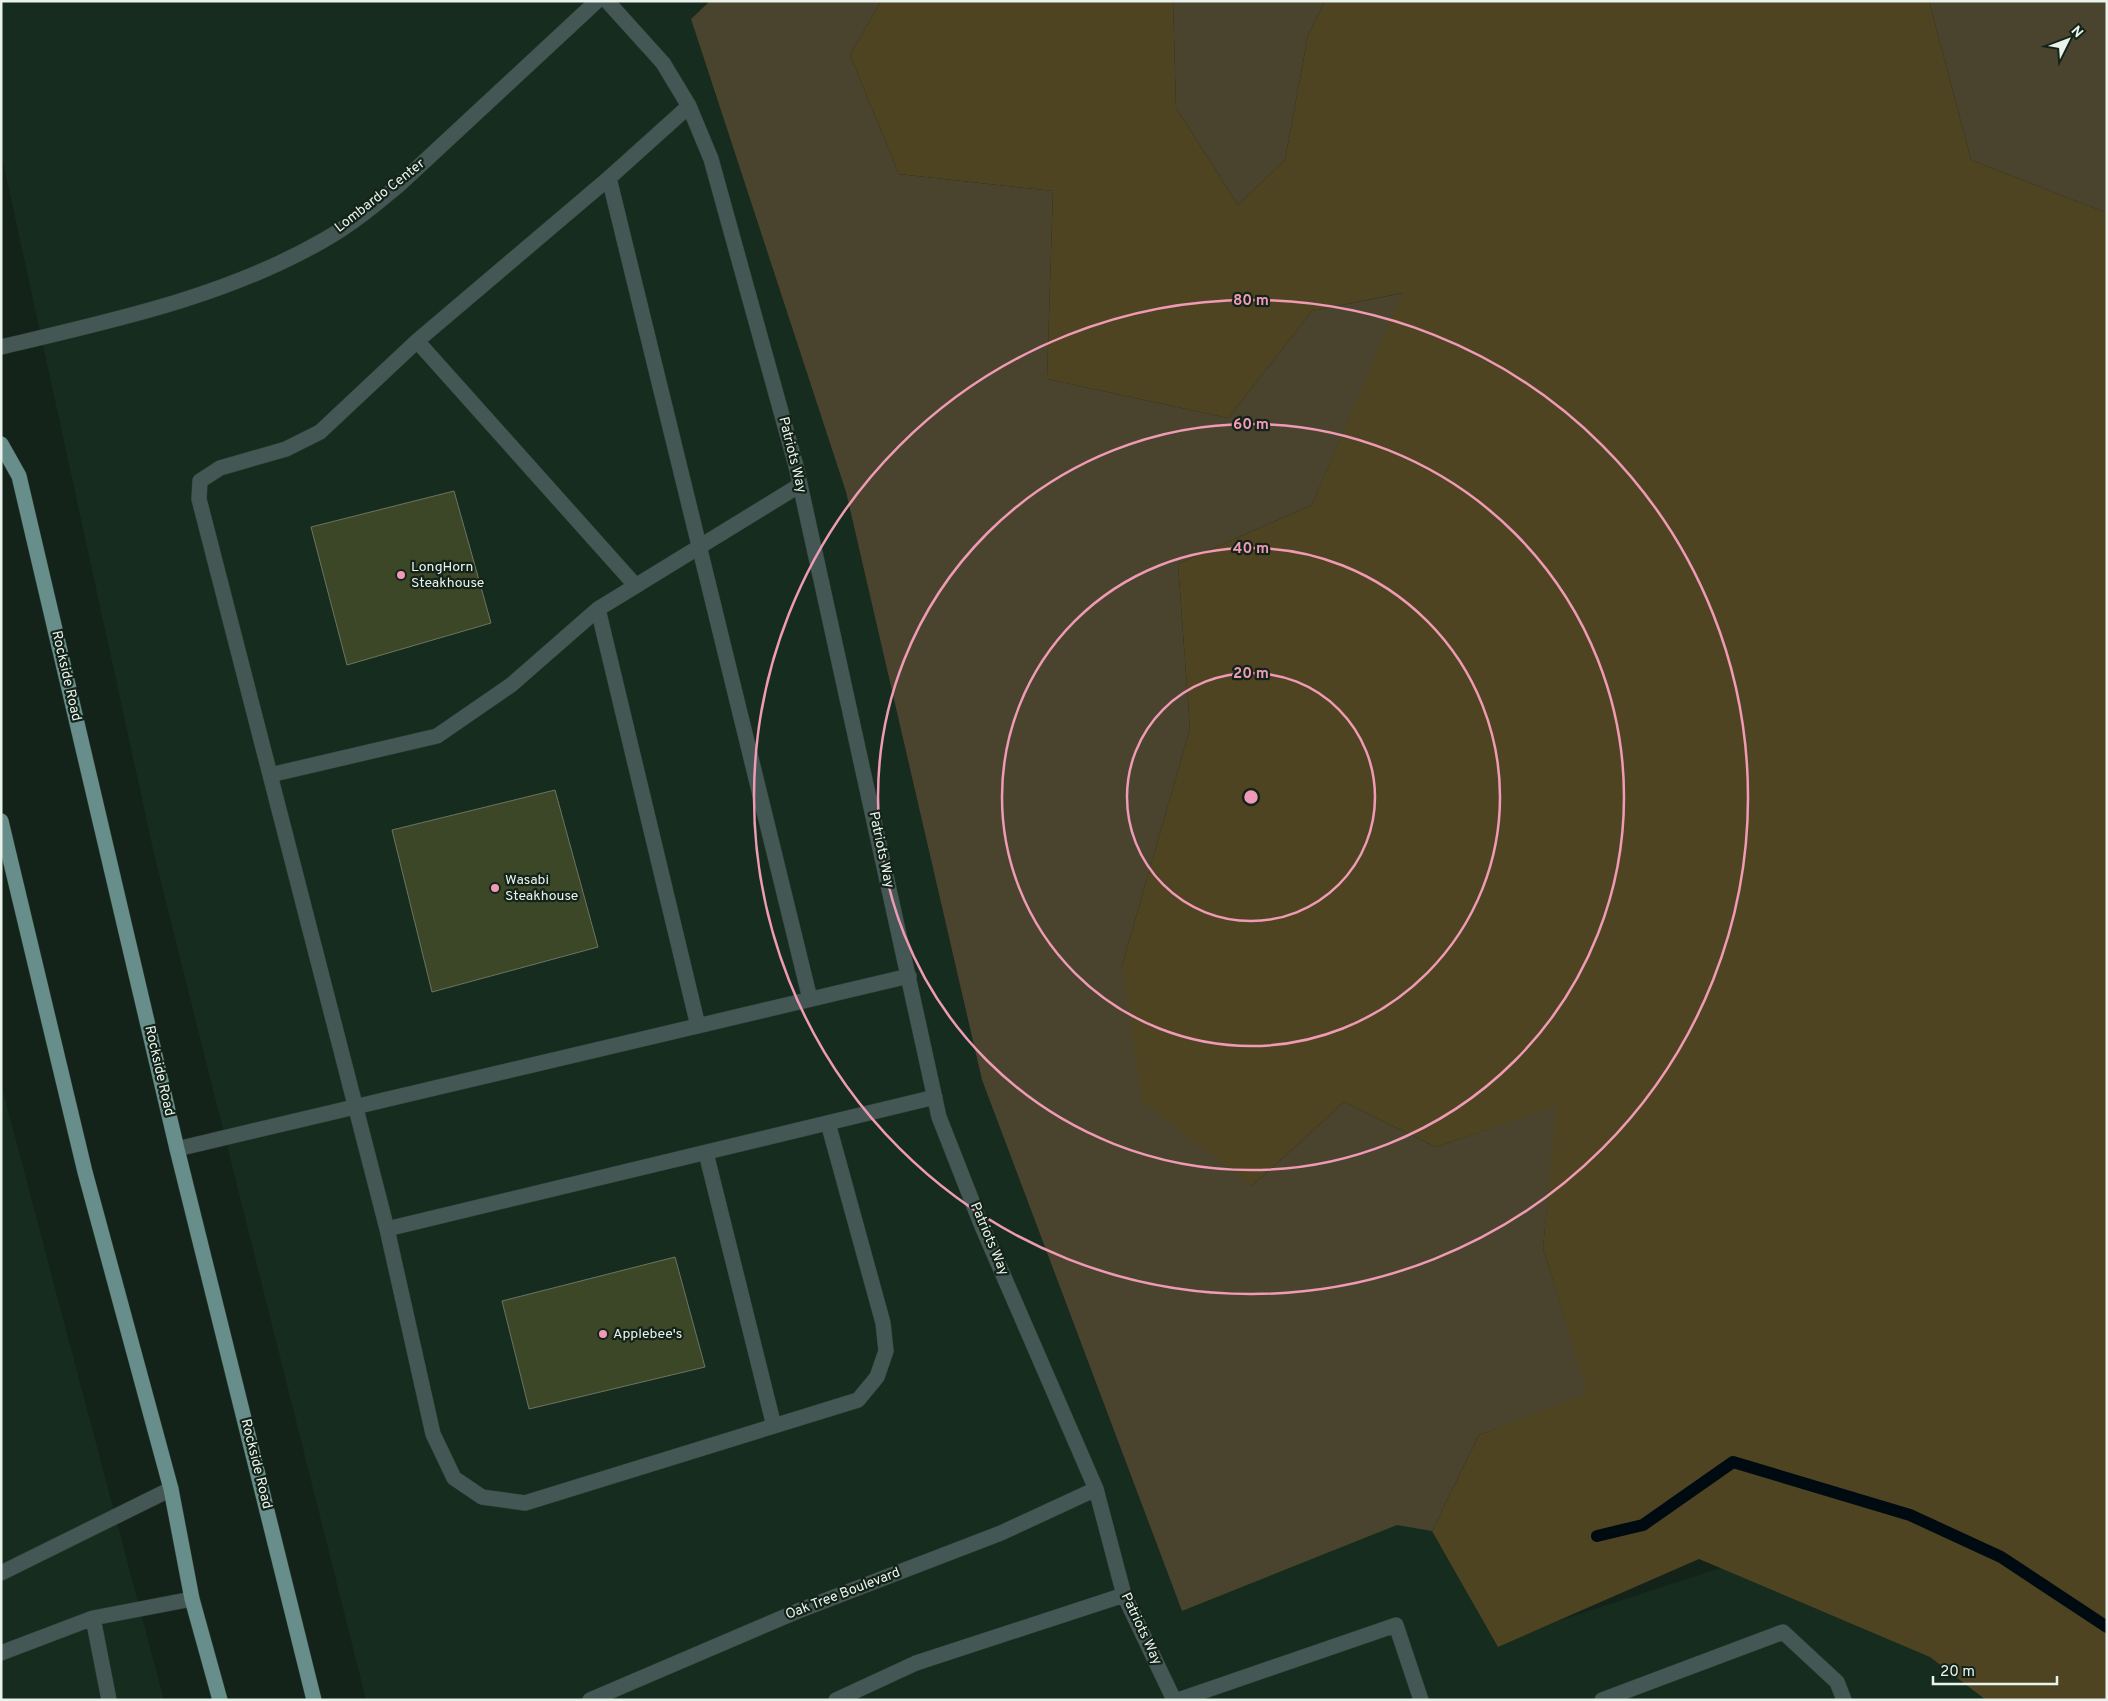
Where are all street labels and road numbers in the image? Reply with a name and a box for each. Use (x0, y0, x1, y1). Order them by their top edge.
street label: Lombardo Center (331, 155, 429, 237)
street label: Patriots Way (774, 415, 810, 495)
street label: Rockside Road (47, 629, 85, 723)
street label: Patriots Way (865, 810, 897, 890)
street label: Rockside Road (140, 1024, 178, 1118)
street label: Patriots Way (966, 1200, 1012, 1278)
street label: Rockside Road (237, 1417, 275, 1511)
street label: Oak Tree Boulevard (783, 1564, 903, 1624)
street label: Patriots Way (1117, 1590, 1165, 1668)

